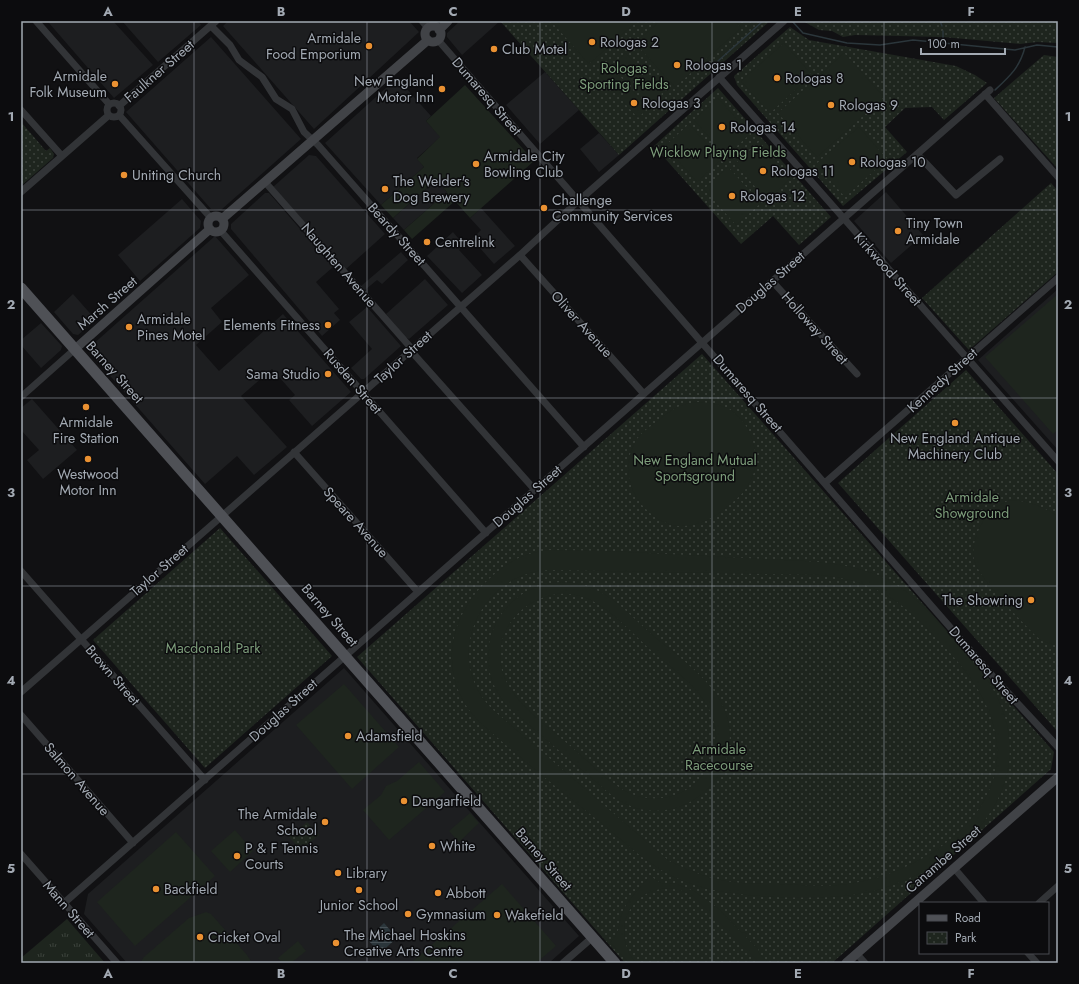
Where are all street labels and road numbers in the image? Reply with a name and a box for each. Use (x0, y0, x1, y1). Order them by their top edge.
street label: Faulkner Street (120, 34, 199, 107)
street label: Dumaresq Street (447, 53, 527, 140)
street label: Beardy Street (363, 198, 431, 270)
street label: Naughten Avenue (297, 218, 381, 312)
street label: Kirkwood Street (849, 228, 927, 311)
street label: Douglas Street (731, 246, 809, 318)
street label: Marsh Street (73, 271, 142, 335)
street label: Oliver Avenue (547, 286, 617, 362)
street label: Holloway Street (777, 287, 853, 369)
street label: Taylor Street (370, 325, 437, 388)
street label: Barney Street (82, 337, 149, 408)
street label: Kennedy Street (902, 343, 982, 417)
street label: Rusden Street (319, 344, 388, 419)
street label: Dumaresq Street (708, 350, 788, 437)
street label: Douglas Street (488, 460, 566, 532)
street label: Speare Avenue (319, 482, 393, 562)
street label: Taylor Street (126, 539, 193, 601)
street label: Barney Street (297, 579, 363, 651)
street label: Dumaresq Street (944, 622, 1024, 709)
street label: Brown Street (81, 640, 145, 710)
street label: Douglas Street (244, 673, 322, 746)
street label: Salmon Avenue (39, 738, 115, 820)
street label: Canambe Street (901, 820, 986, 897)
street label: Barney Street (511, 823, 577, 895)
street label: Mann Street (38, 876, 100, 943)

